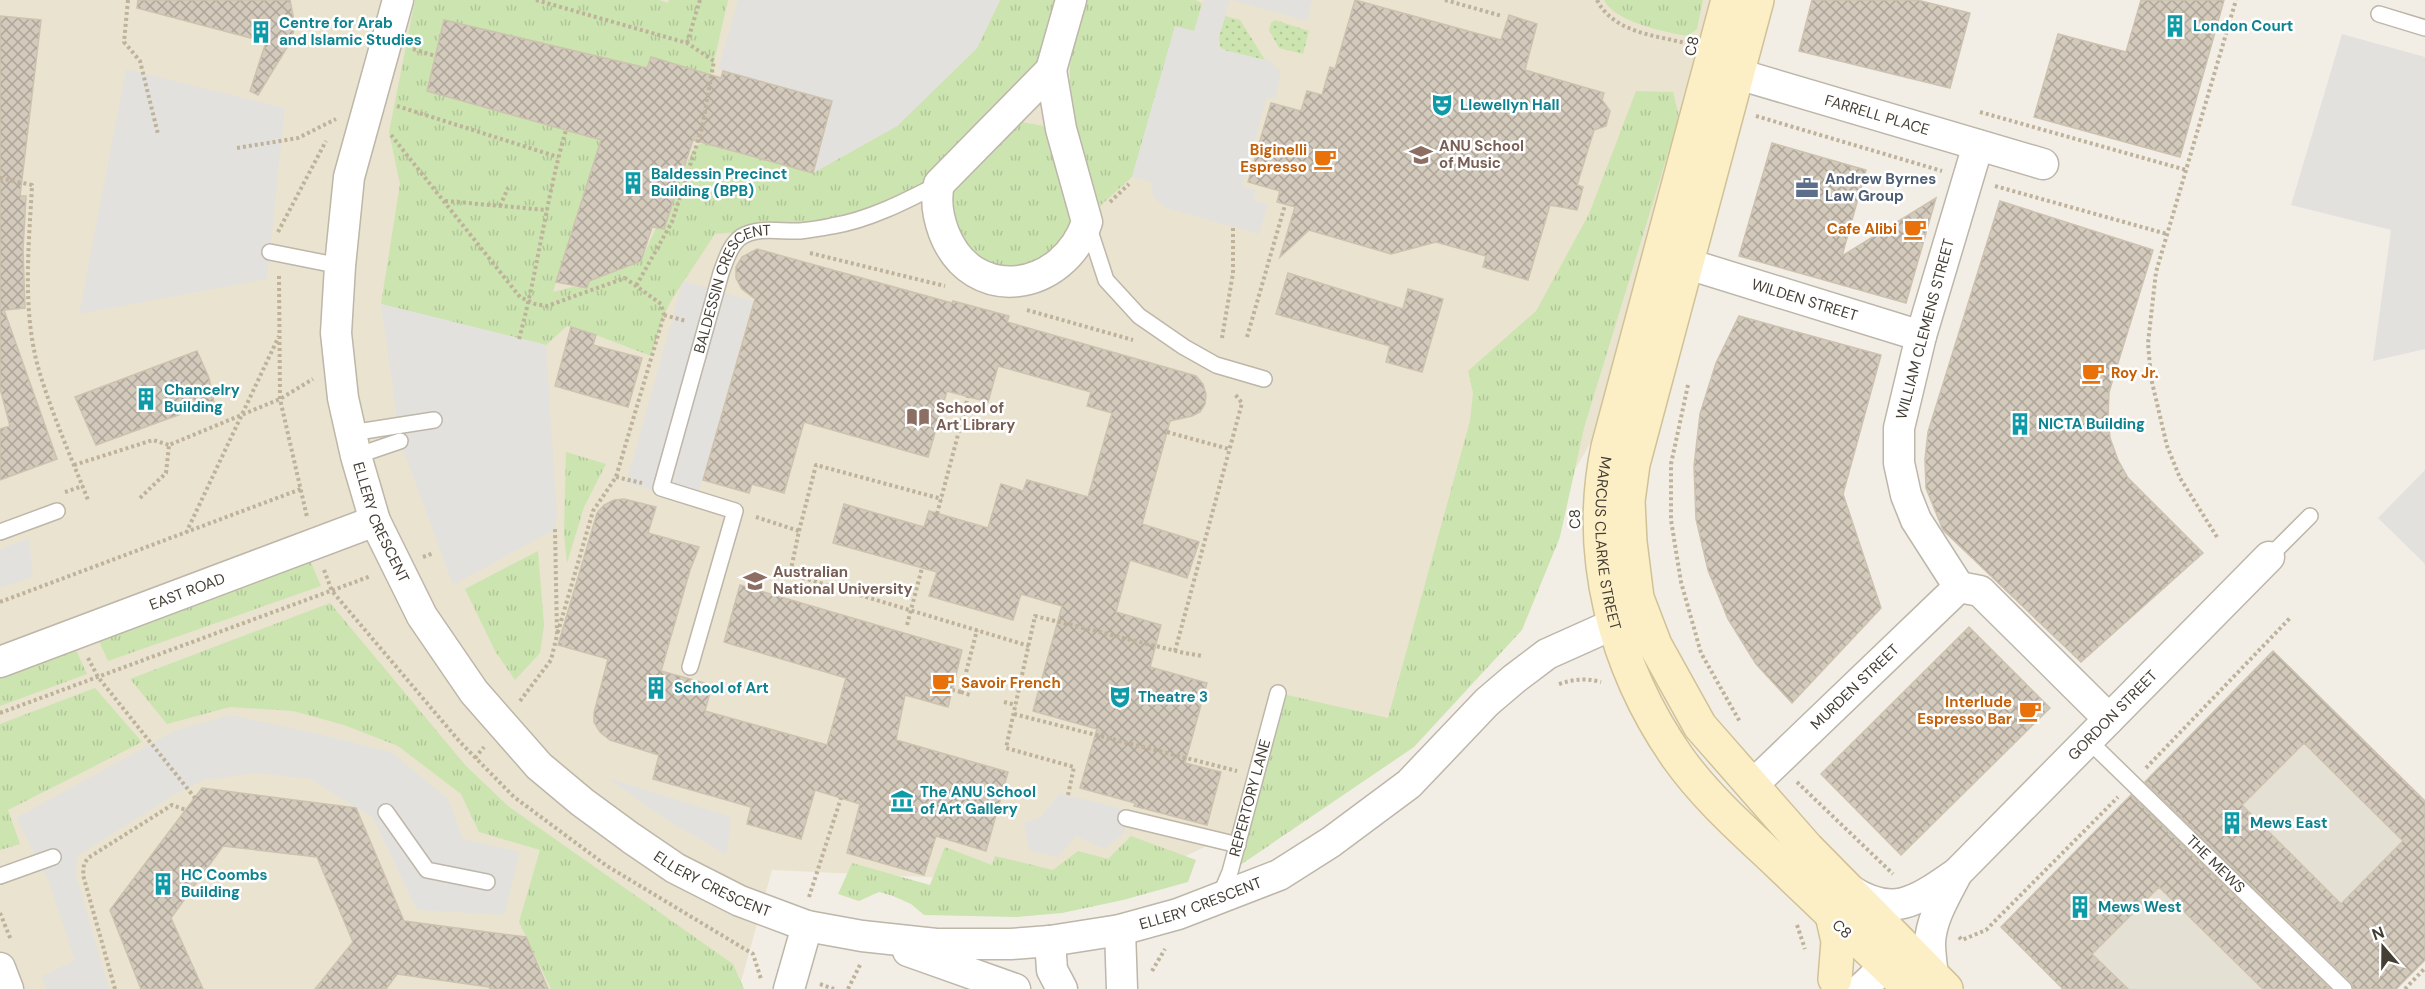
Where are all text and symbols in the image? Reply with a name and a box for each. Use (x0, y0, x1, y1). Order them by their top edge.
place label: Centre for Arab and Islamic Studies (279, 13, 422, 50)
building icon: London Court (2162, 13, 2188, 39)
place label: London Court (2193, 16, 2293, 36)
building icon: Centre for Arab and Islamic Studies (248, 19, 274, 45)
street label: C8 (1680, 34, 1704, 58)
street label: FARRELL PLACE (1822, 90, 1932, 140)
theatre icon: Llewellyn Hall (1429, 92, 1455, 118)
place label: Llewellyn Hall (1460, 95, 1560, 115)
place label: ANU School of Music (1439, 136, 1524, 173)
place label: Biginelli Espresso (1240, 140, 1307, 177)
school or university icon: ANU School of Music (1408, 142, 1434, 168)
cafe icon: Biginelli Espresso (1312, 146, 1338, 172)
place label: Baldessin Precinct Building (BPB) (651, 164, 787, 201)
place label: Andrew Byrnes Law Group (1825, 169, 1936, 206)
building icon: Baldessin Precinct Building (BPB) (620, 170, 646, 196)
office icon: Andrew Byrnes Law Group (1794, 175, 1820, 201)
cafe icon: Cafe Alibi (1902, 216, 1928, 242)
place label: Cafe Alibi (1827, 219, 1897, 239)
street label: BALDESSIN CRESCENT (689, 220, 771, 356)
street label: WILLIAM CLEMENS STREET (1891, 236, 1959, 422)
street label: WILDEN STREET (1749, 274, 1860, 326)
cafe icon: Roy Jr. (2080, 360, 2106, 386)
place label: Roy Jr. (2111, 363, 2159, 383)
place label: Chancelry Building (164, 380, 240, 417)
building icon: Chancelry Building (133, 386, 159, 412)
place label: School of Art Library (936, 398, 1015, 435)
library icon: School of Art Library (905, 404, 931, 430)
building icon: NICTA Building (2007, 411, 2033, 437)
place label: NICTA Building (2038, 414, 2145, 434)
street label: MARCUS CLARKE STREET (1590, 455, 1626, 632)
street label: ELLERY CRESCENT (348, 459, 414, 586)
street label: C8 (1565, 509, 1585, 529)
place label: Australian National University (773, 562, 913, 599)
street label: EAST ROAD (147, 568, 228, 615)
school or university icon: Australian National University (742, 568, 768, 594)
street label: MURDEN STREET (1806, 640, 1904, 734)
street label: GORDON STREET (2064, 666, 2162, 765)
cafe icon: Savoir French (930, 670, 956, 696)
place label: Savoir French (961, 673, 1061, 693)
building icon: School of Art (643, 675, 669, 701)
place label: School of Art (674, 678, 769, 698)
theatre icon: Theatre 3 (1107, 684, 1133, 710)
place label: Theatre 3 (1138, 687, 1208, 707)
place label: Interlude Espresso Bar (1917, 692, 2012, 729)
cafe icon: Interlude Espresso Bar (2017, 698, 2043, 724)
street label: REPERTORY LANE (1225, 737, 1275, 859)
place label: The ANU School of Art Gallery (920, 782, 1036, 819)
museum icon: The ANU School of Art Gallery (889, 788, 915, 814)
building icon: Mews East (2219, 810, 2245, 836)
place label: Mews East (2250, 813, 2328, 833)
street label: THE MEWS (2182, 831, 2250, 898)
street label: ELLERY CRESCENT (650, 846, 774, 922)
place label: HC Coombs Building (181, 865, 268, 902)
building icon: HC Coombs Building (150, 871, 176, 897)
street label: ELLERY CRESCENT (1137, 873, 1265, 934)
building icon: Mews West (2067, 894, 2093, 920)
place label: Mews West (2098, 897, 2182, 917)
street label: C8 (1828, 915, 1856, 943)
north arrow (2353, 917, 2413, 977)
text: N (2369, 922, 2387, 945)

